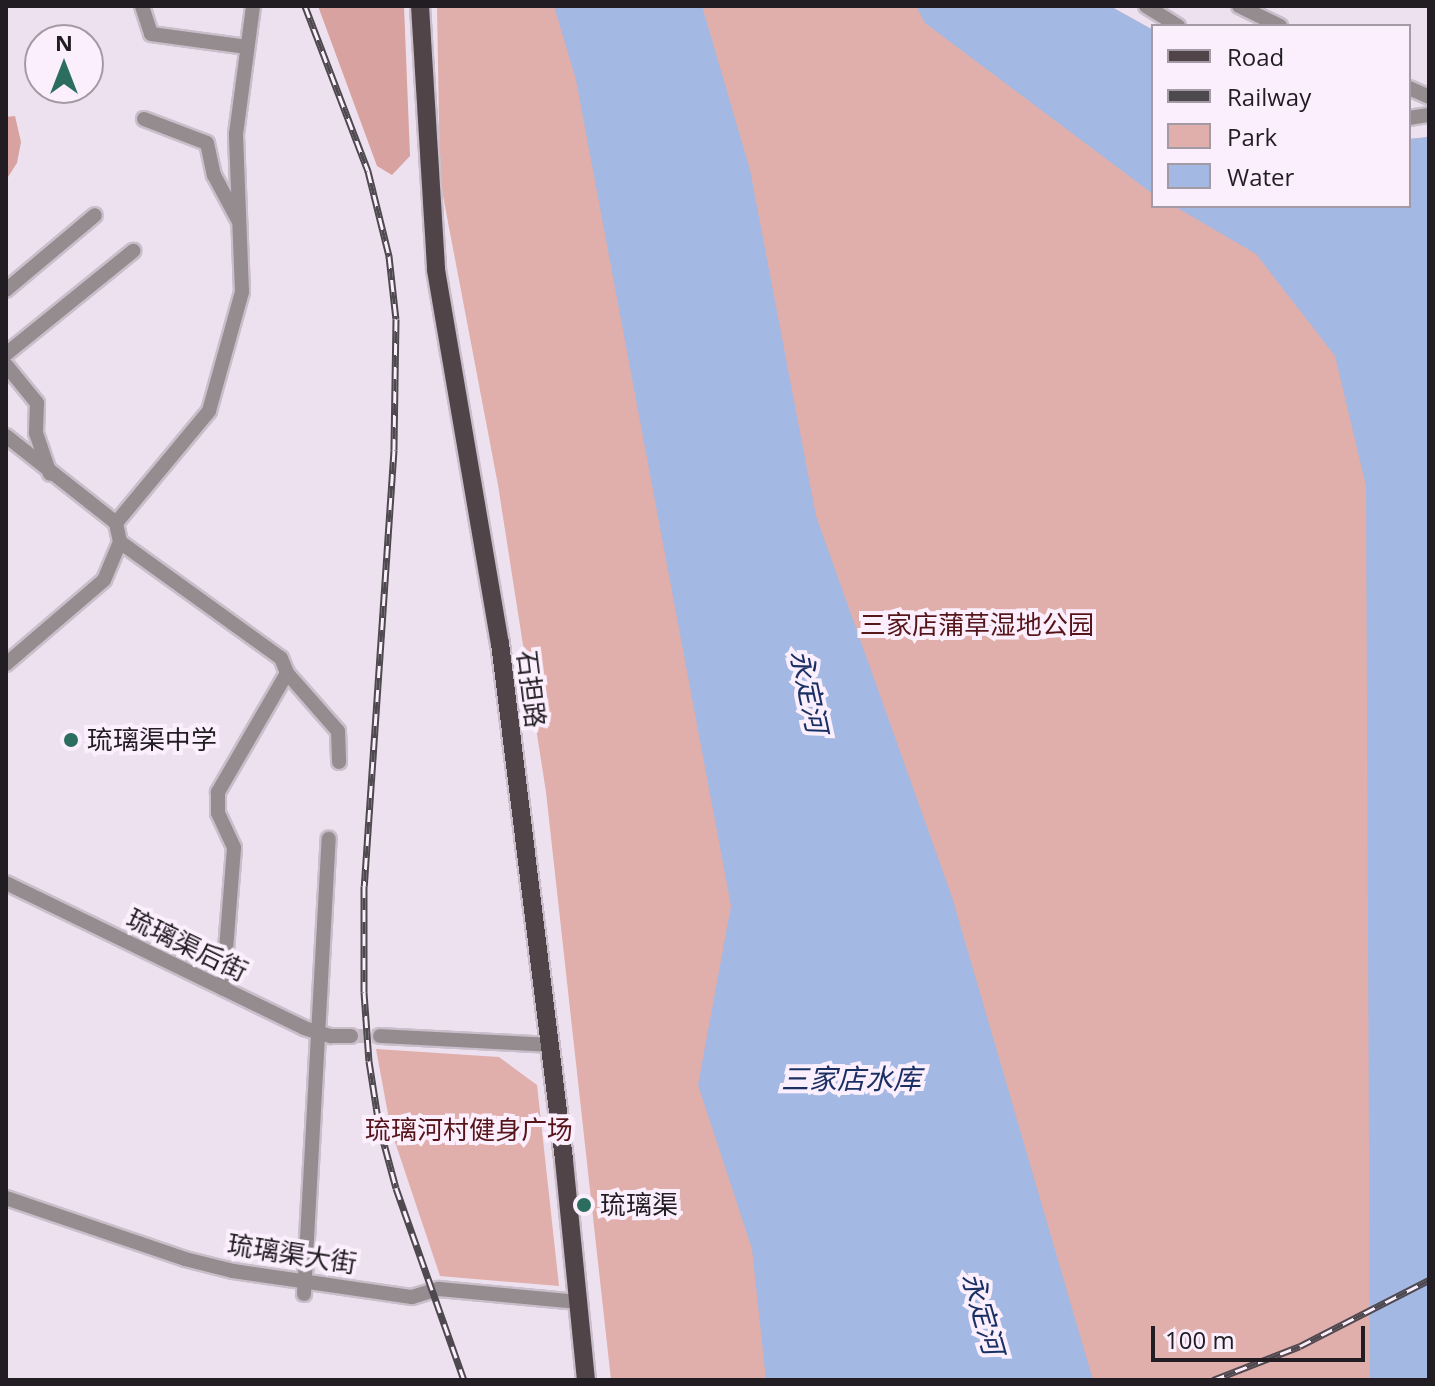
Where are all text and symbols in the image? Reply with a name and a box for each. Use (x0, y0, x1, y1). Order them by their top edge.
north arrow (24, 24, 104, 104)
legend (1151, 24, 1411, 208)
text: N (55, 27, 73, 57)
text: Road (1227, 40, 1284, 73)
text: Railway (1227, 80, 1311, 113)
text: Park (1227, 120, 1277, 153)
text: Water (1227, 160, 1294, 193)
park label: 三家店蒲草湿地公园 (860, 609, 1094, 641)
water label: 永定河 (785, 646, 835, 736)
street label: 石担路 (511, 648, 551, 730)
place label: 琉璃渠中学 (87, 724, 217, 756)
marker: 琉璃渠中学 (62, 731, 80, 749)
street label: 琉璃渠后街 (122, 902, 252, 988)
water label: 三家店水库 (781, 1061, 921, 1095)
park label: 琉璃河村健身广场 (365, 1114, 573, 1146)
place label: 琉璃渠 (600, 1189, 678, 1221)
marker: 琉璃渠 (575, 1196, 593, 1214)
street label: 琉璃渠大街 (225, 1228, 359, 1280)
water label: 永定河 (956, 1268, 1012, 1358)
scale bar (1155, 1310, 1369, 1360)
text: 100 m (1165, 1323, 1235, 1356)

